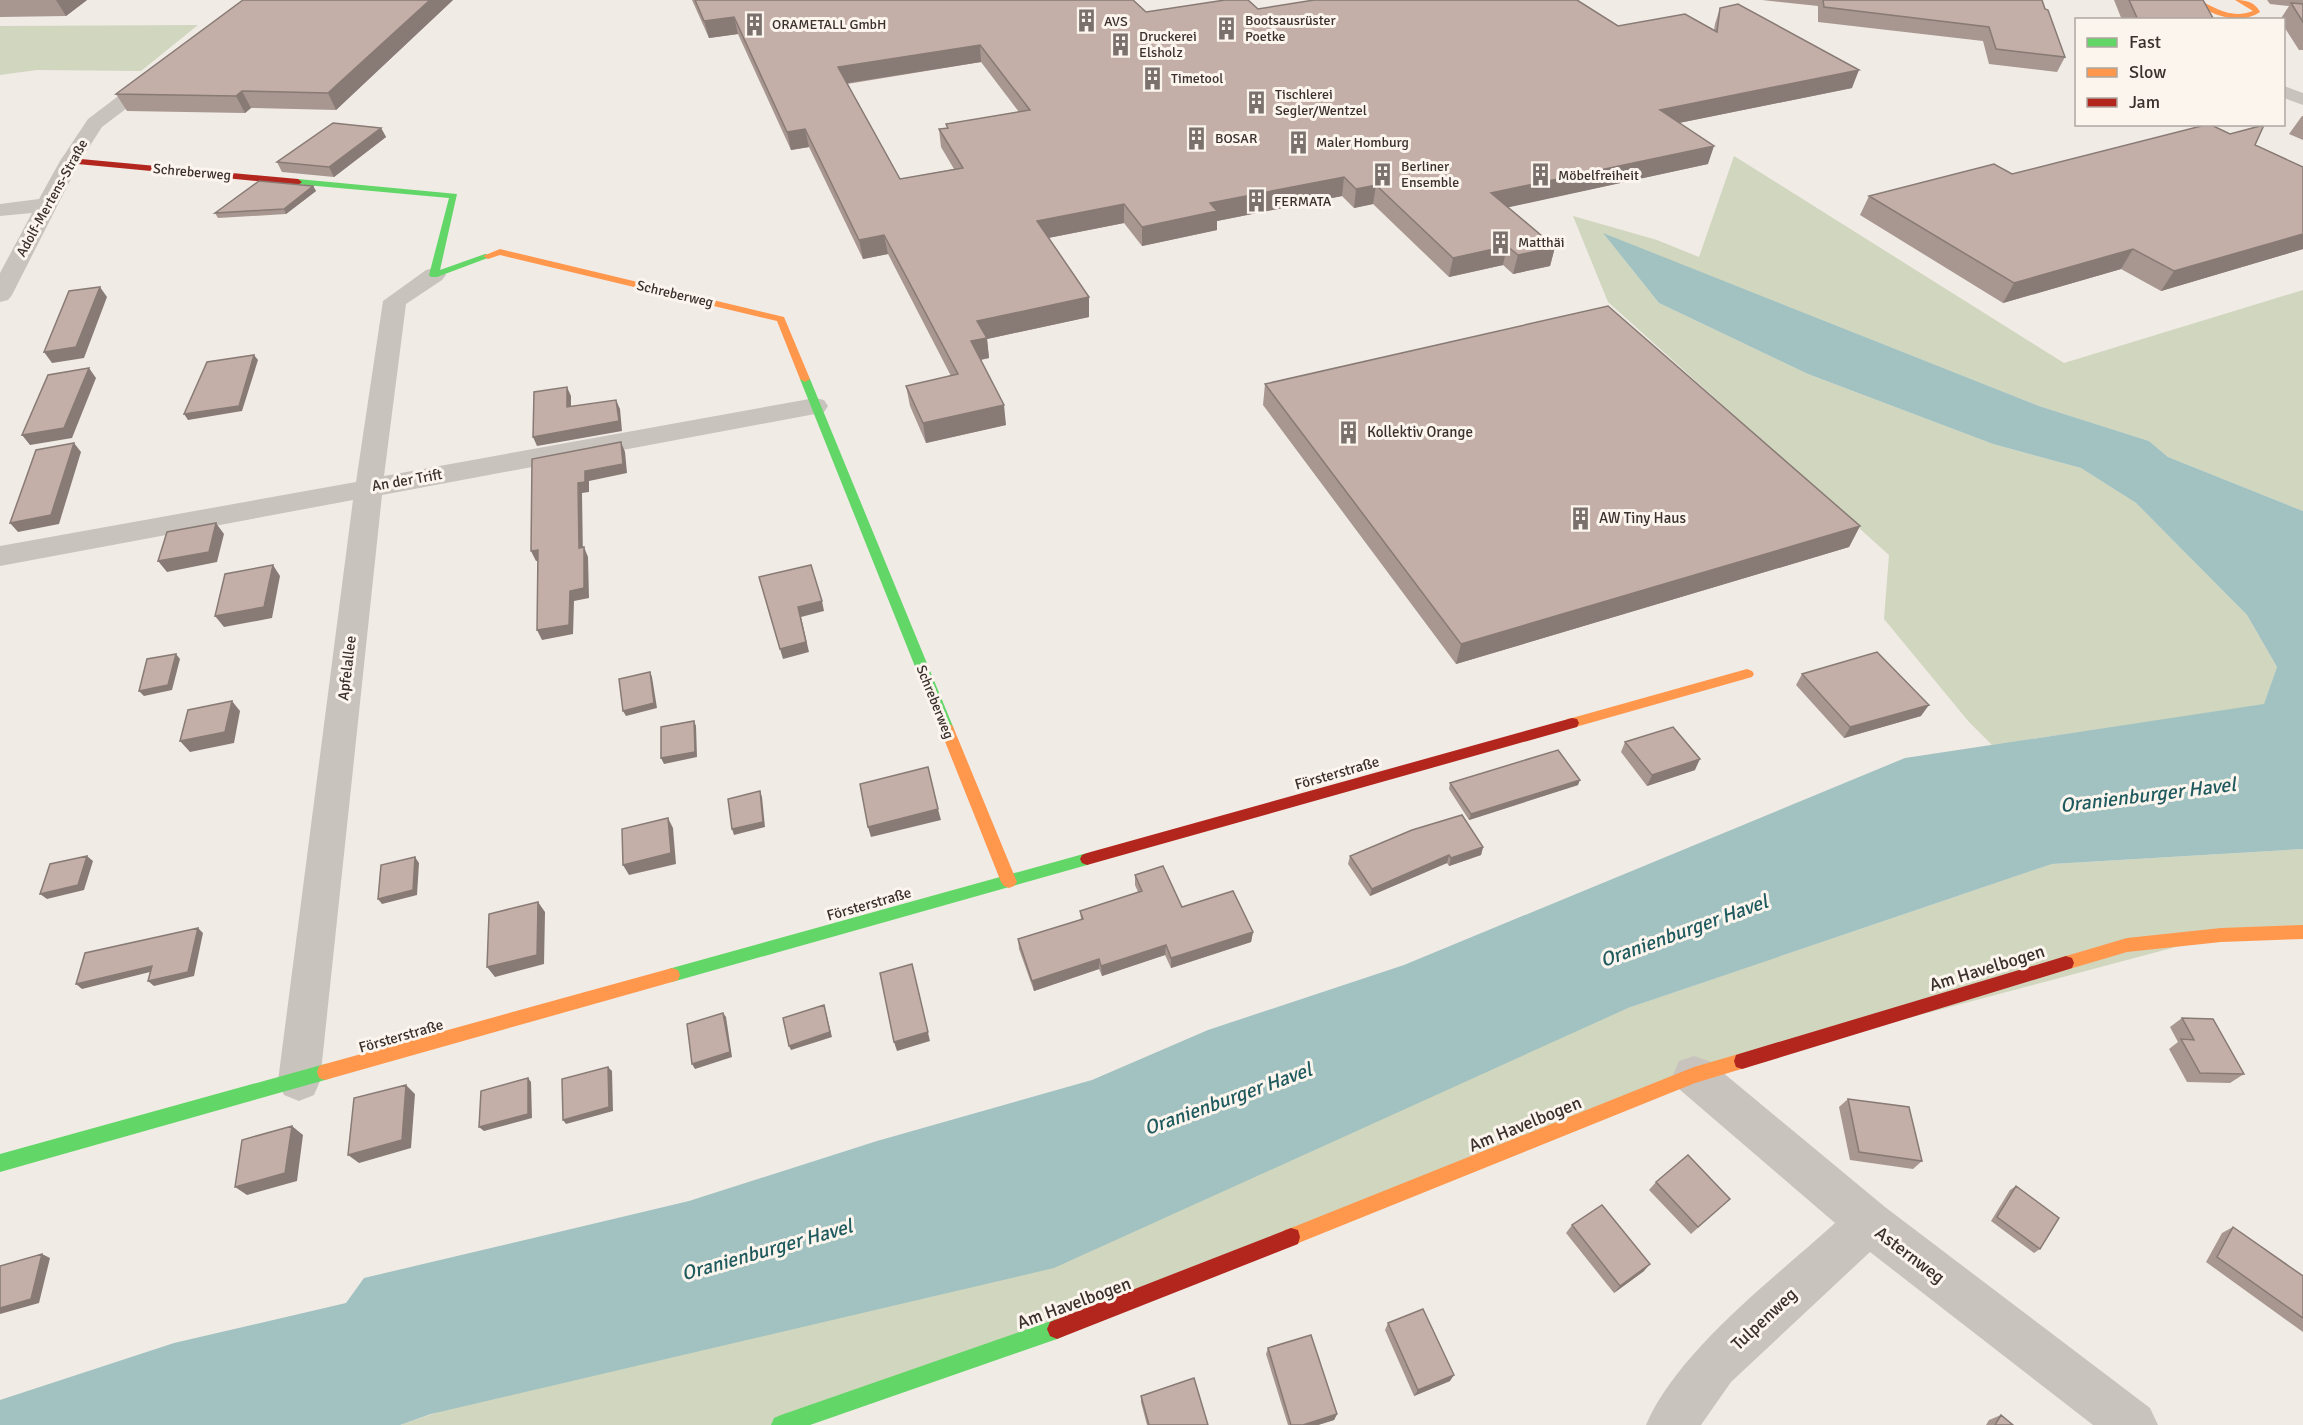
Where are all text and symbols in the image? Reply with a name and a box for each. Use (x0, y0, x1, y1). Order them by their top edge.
building icon: AVS (1073, 8, 1099, 34)
building icon: ORAMETALL GmbH (741, 11, 767, 37)
place label: Bootsausrüster Poetke (1245, 12, 1337, 45)
place label: AVS (1104, 13, 1128, 30)
building icon: Bootsausrüster Poetke (1214, 15, 1240, 41)
place label: ORAMETALL GmbH (772, 16, 886, 33)
legend (2075, 18, 2285, 126)
place label: Druckerei Elsholz (1139, 28, 1197, 61)
building icon: Druckerei Elsholz (1108, 31, 1134, 57)
text: Fast (2129, 31, 2161, 53)
text: Slow (2129, 61, 2166, 83)
building icon: Timetool (1140, 65, 1166, 91)
place label: Timetool (1171, 70, 1223, 87)
place label: Tischlerei Segler/Wentzel (1275, 86, 1367, 119)
building icon: Tischlerei Segler/Wentzel (1244, 89, 1270, 115)
text: Jam (2129, 91, 2160, 113)
building icon: BOSAR (1184, 125, 1210, 151)
building icon: Maler Homburg (1285, 129, 1311, 155)
place label: BOSAR (1215, 130, 1257, 147)
place label: Maler Homburg (1316, 134, 1409, 151)
street label: Adolf-Mertens-Straße (13, 136, 91, 260)
place label: Berliner Ensemble (1401, 158, 1459, 191)
street label: Schreberweg (152, 160, 232, 184)
building icon: Berliner Ensemble (1370, 161, 1396, 187)
building icon: Möbelfreiheit (1527, 162, 1553, 188)
place label: Möbelfreiheit (1558, 167, 1639, 184)
building icon: FERMATA (1243, 188, 1269, 214)
place label: FERMATA (1274, 193, 1332, 210)
building icon: Matthäi (1487, 229, 1513, 255)
place label: Matthäi (1518, 234, 1565, 251)
street label: Schreberweg (635, 277, 715, 311)
building icon: Kollektiv Orange (1336, 419, 1362, 445)
place label: Kollektiv Orange (1367, 423, 1473, 441)
street label: An der Trift (370, 465, 444, 495)
building icon: AW Tiny Haus (1568, 505, 1594, 531)
place label: AW Tiny Haus (1599, 509, 1686, 527)
street label: Apfelallee (334, 635, 360, 701)
street label: Schreberweg (912, 663, 958, 741)
street label: Försterstraße (1293, 752, 1381, 794)
water label: Oranienburger Havel (2059, 772, 2239, 818)
street label: Försterstraße (825, 883, 913, 925)
water label: Oranienburger Havel (1597, 888, 1773, 973)
street label: Am Havelbogen (1927, 940, 2047, 996)
street label: Försterstraße (357, 1015, 445, 1057)
water label: Oranienburger Havel (1141, 1056, 1317, 1141)
street label: Am Havelbogen (1465, 1091, 1585, 1157)
water label: Oranienburger Havel (679, 1213, 857, 1286)
street label: Asternweg (1871, 1222, 1949, 1288)
street label: Am Havelbogen (1014, 1272, 1134, 1334)
street label: Tulpenweg (1727, 1283, 1801, 1355)

